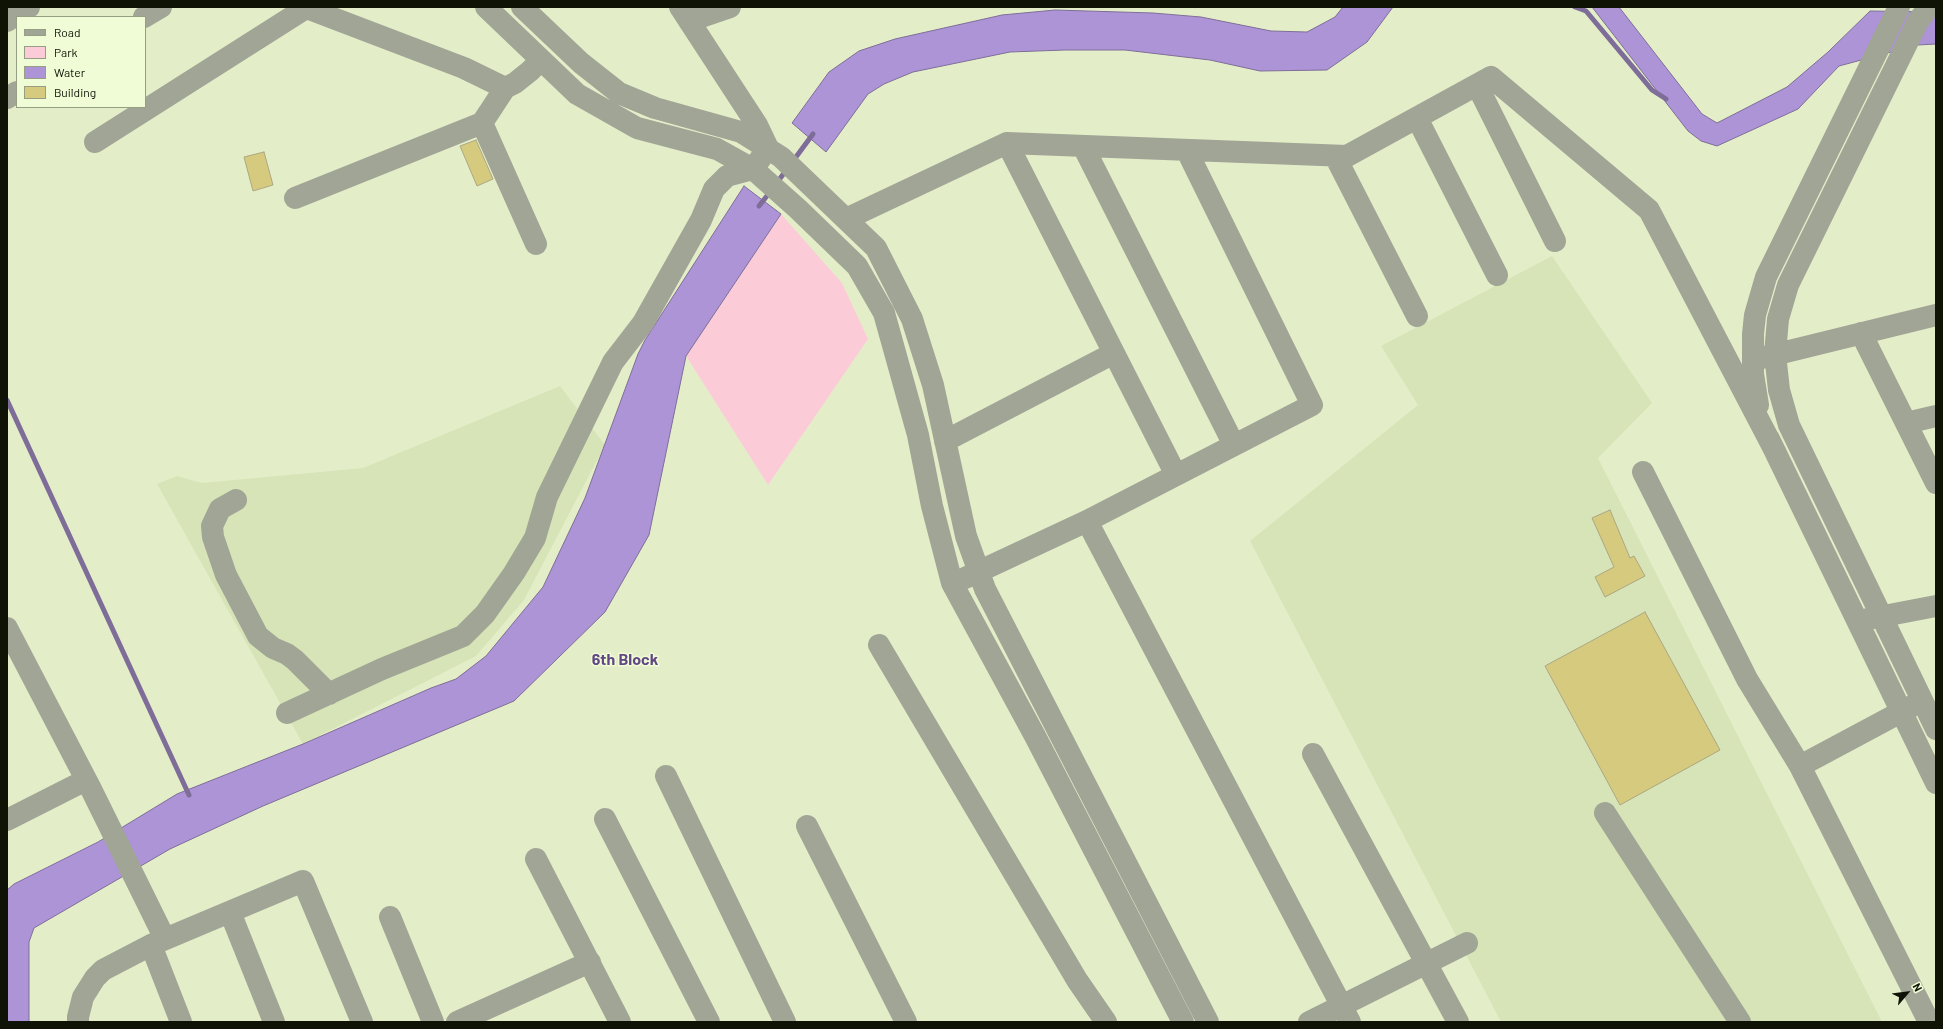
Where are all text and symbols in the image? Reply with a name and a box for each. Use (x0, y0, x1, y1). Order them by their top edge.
legend (16, 16, 146, 108)
text: Road (54, 25, 81, 39)
text: Park (54, 45, 78, 59)
text: Water (54, 65, 85, 79)
text: Building (54, 85, 96, 99)
district label: 6th Block (592, 650, 658, 670)
north arrow (1887, 973, 1927, 1013)
text: N (1911, 981, 1925, 993)

